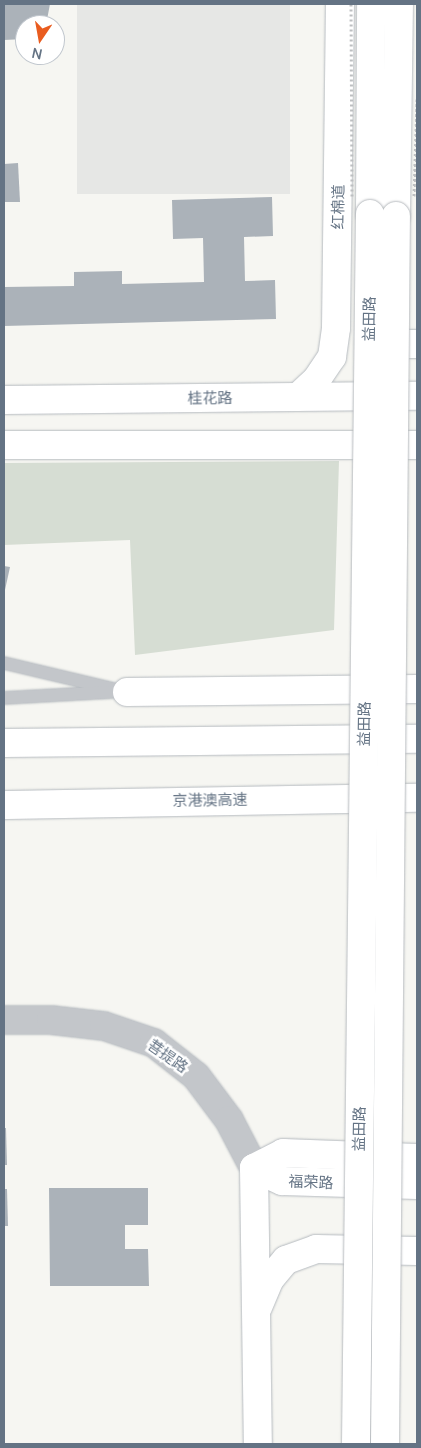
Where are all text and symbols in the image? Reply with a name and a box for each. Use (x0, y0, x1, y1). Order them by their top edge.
north arrow (15, 15, 65, 65)
text: N (30, 44, 44, 65)
street label: 红棉道 (329, 184, 347, 230)
street label: 益田路 (360, 296, 378, 342)
street label: 桂花路 (187, 389, 233, 407)
street label: 益田路 (355, 701, 373, 747)
street label: 京港澳高速 (172, 790, 248, 810)
street label: 菩提路 (144, 1036, 192, 1076)
street label: 益田路 (350, 1106, 368, 1152)
street label: 福荣路 (288, 1172, 334, 1192)

